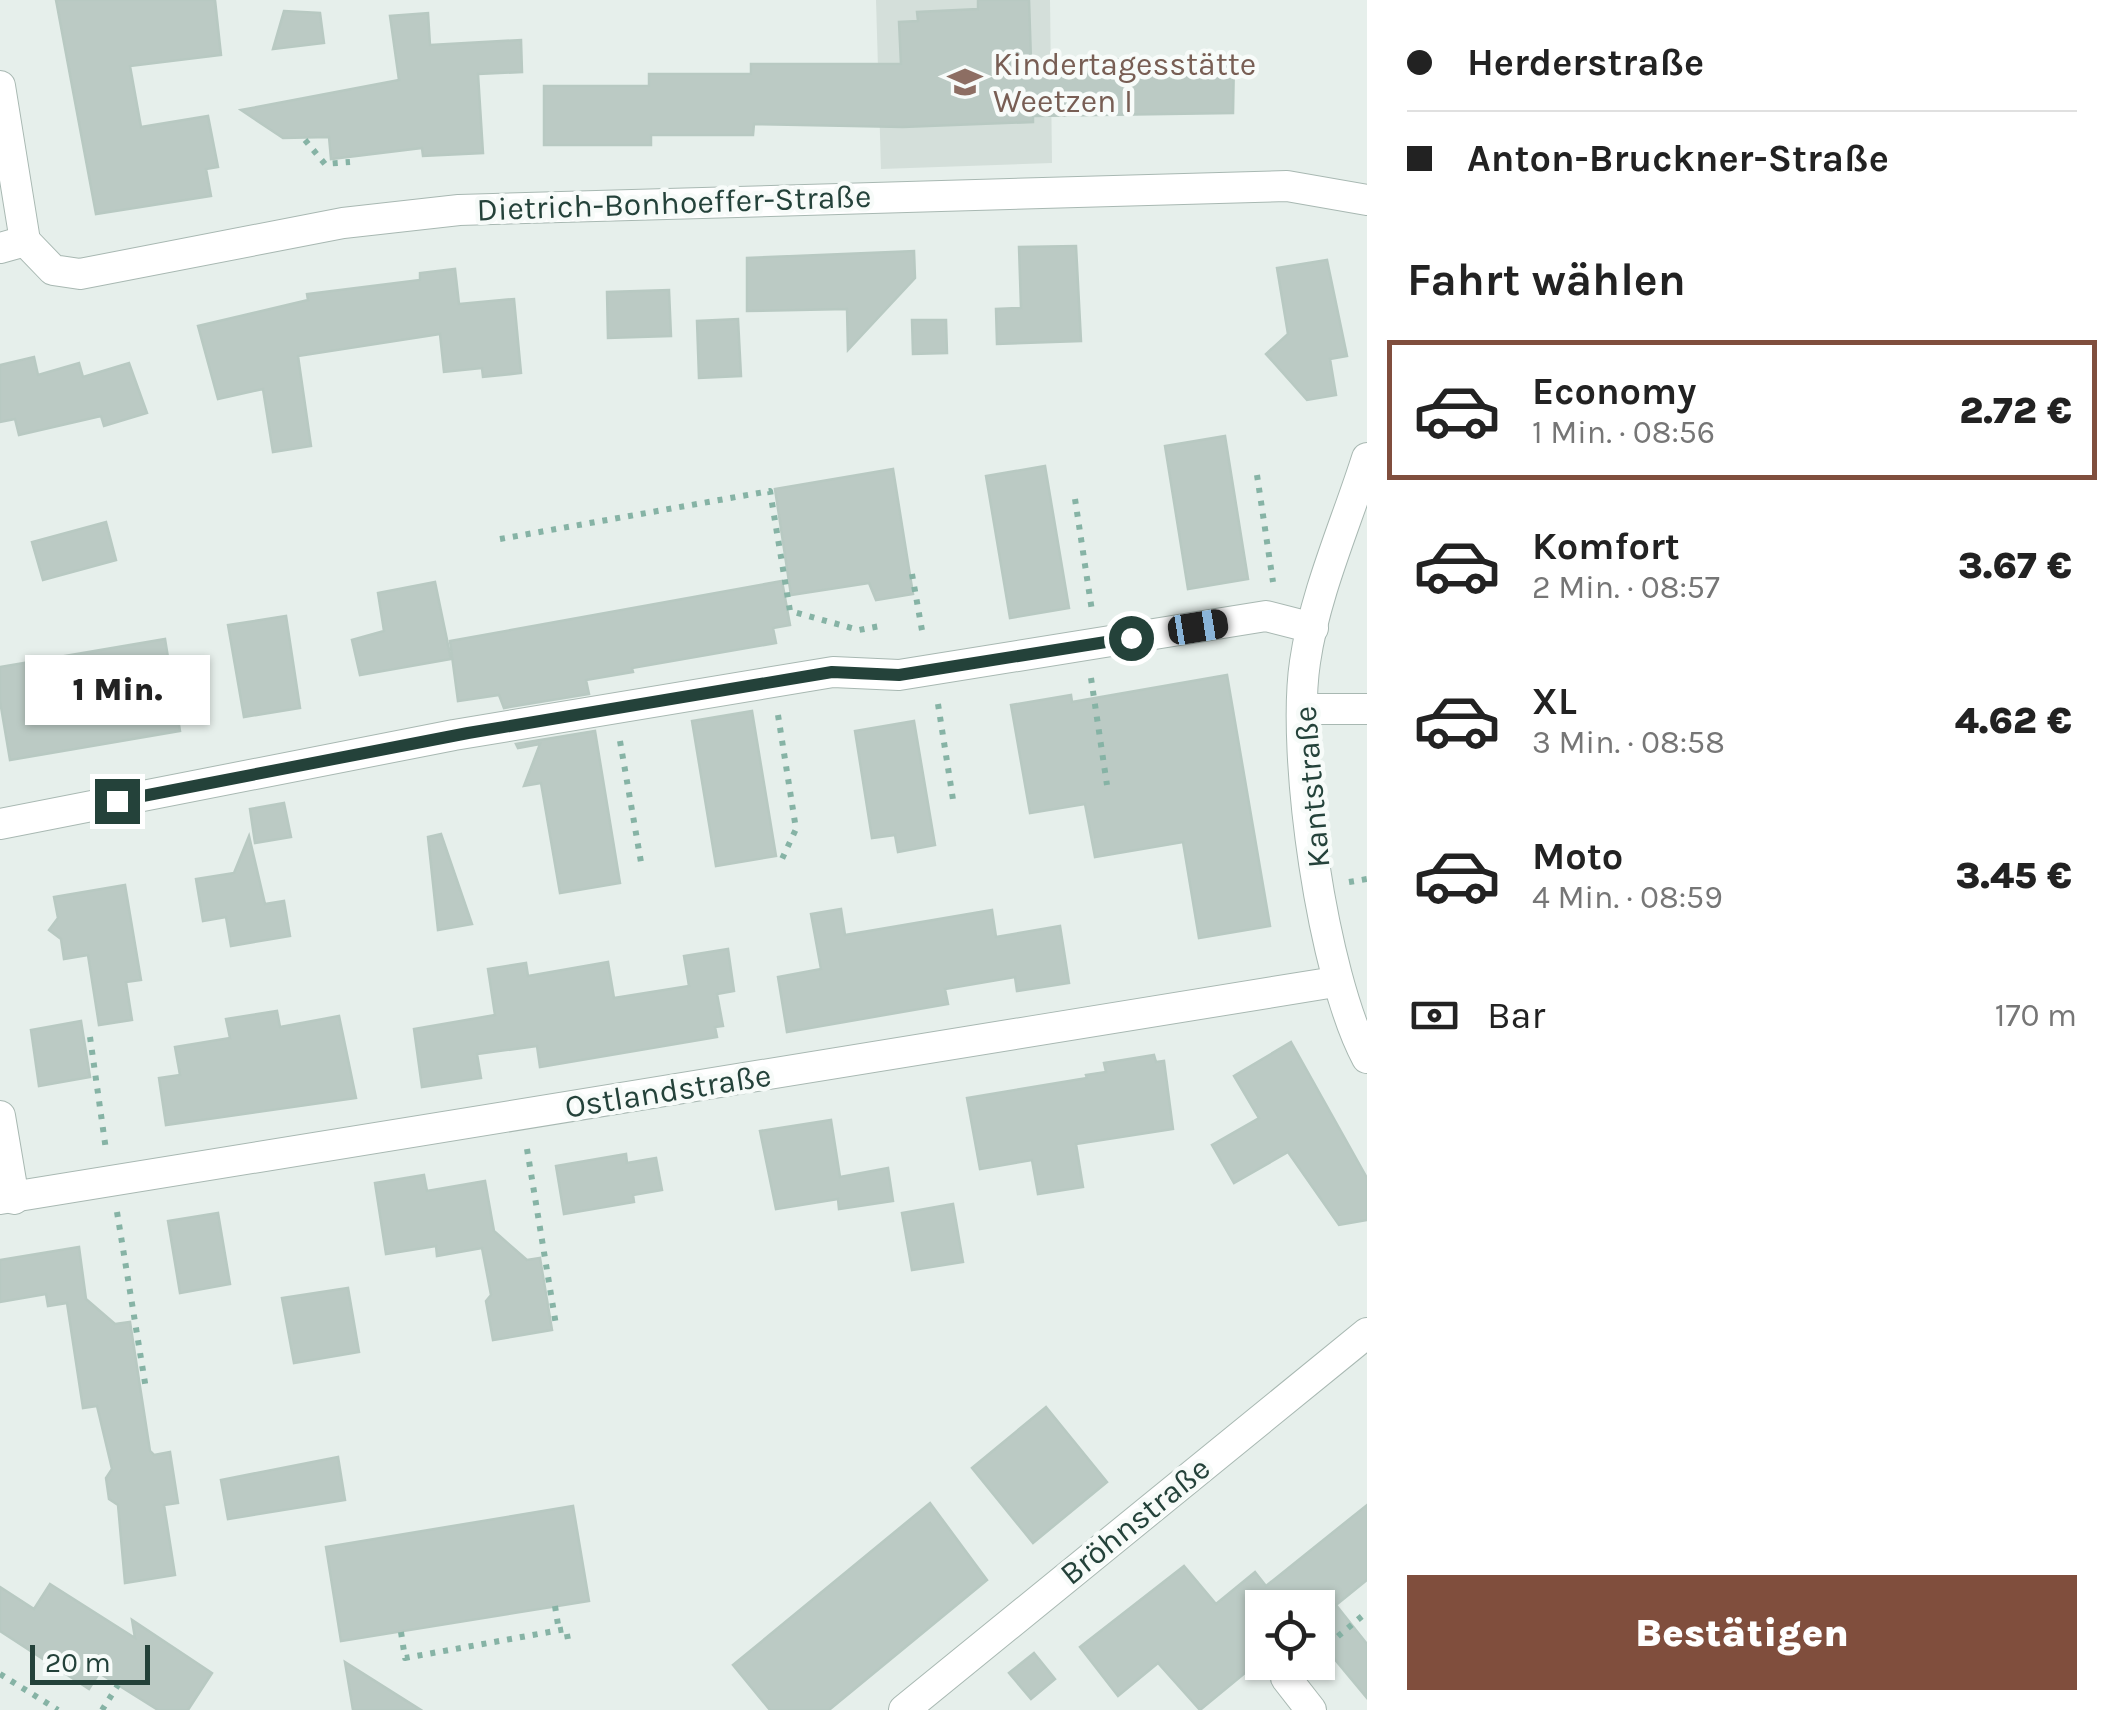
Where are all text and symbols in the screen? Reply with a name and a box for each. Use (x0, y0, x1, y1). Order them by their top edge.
text: Herderstraße (1467, 40, 1704, 85)
place label: Kindertagesstätte Weetzen I (993, 46, 1256, 120)
school or university icon: Kindertagesstätte Weetzen I (946, 63, 984, 101)
text: Anton-Bruckner-Straße (1467, 136, 1889, 181)
street label: Dietrich-Bonhoeffer-Straße (476, 178, 872, 228)
text: Fahrt wählen (1407, 254, 1686, 306)
icon: car (1412, 365, 1502, 455)
text: Economy (1532, 369, 1696, 414)
text: 2.72 € (1959, 388, 2072, 433)
text: 1 Min. · 08:56 (1532, 414, 1715, 451)
icon: car (1412, 520, 1502, 610)
text: Komfort (1532, 524, 1680, 569)
text: 3.67 € (1958, 543, 2072, 588)
text: 2 Min. · 08:57 (1532, 569, 1720, 606)
car (1166, 607, 1230, 647)
route start (1109, 616, 1154, 661)
callout: 1 Min. (24, 656, 210, 726)
text: 1 Min. (72, 671, 163, 708)
icon: car (1412, 675, 1502, 765)
text: XL (1532, 679, 1577, 724)
text: 4.62 € (1955, 698, 2072, 743)
street label: Kantstraße (1286, 704, 1338, 870)
text: 3 Min. · 08:58 (1532, 724, 1725, 761)
route end (95, 779, 140, 824)
icon: car (1412, 830, 1502, 920)
text: Moto (1532, 834, 1623, 879)
text: 3.45 € (1955, 853, 2072, 898)
text: 4 Min. · 08:59 (1532, 879, 1723, 916)
icon: cash (1407, 988, 1462, 1043)
text: Bar (1487, 993, 1545, 1038)
text: 170 m (1995, 997, 2077, 1034)
street label: Ostlandstraße (562, 1056, 774, 1126)
street label: Bröhnstraße (1053, 1449, 1217, 1593)
button: Bestätigen (1407, 1575, 2077, 1690)
map controls (1245, 1590, 1335, 1680)
button: locate (1245, 1590, 1335, 1680)
scale bar (30, 1640, 150, 1684)
text: 20 m (45, 1646, 111, 1679)

